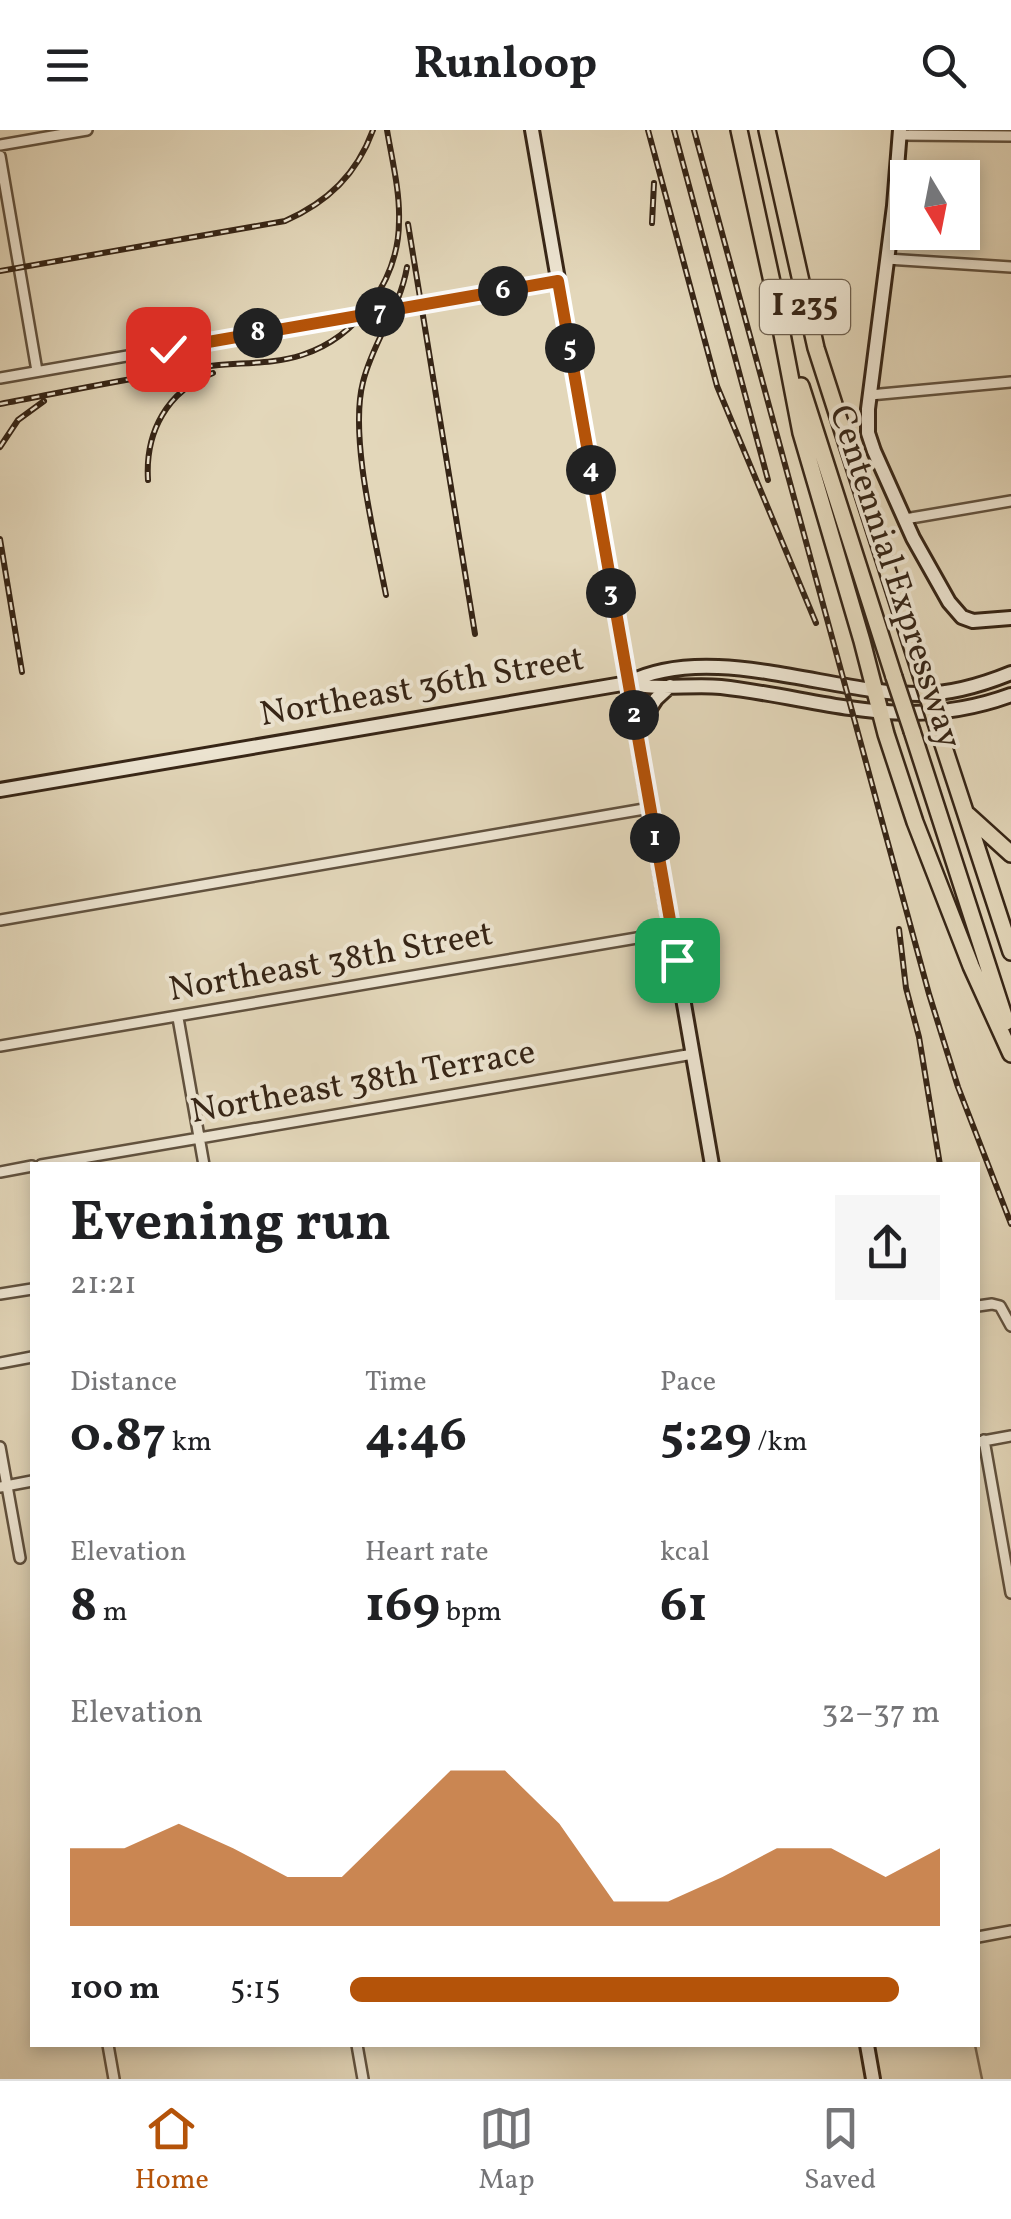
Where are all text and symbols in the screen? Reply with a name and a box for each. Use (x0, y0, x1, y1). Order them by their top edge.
text: Runloop (414, 34, 597, 97)
icon: menu (40, 38, 95, 93)
icon: search (916, 38, 971, 93)
north arrow (890, 160, 980, 250)
map controls (890, 160, 980, 250)
pin: 6 (478, 266, 528, 316)
text: 6 (495, 271, 511, 310)
road number: I 235 (760, 280, 850, 334)
pin: 7 (355, 287, 405, 337)
text: 7 (373, 292, 387, 331)
pin (126, 307, 211, 392)
pin: 8 (233, 308, 283, 358)
text: 8 (250, 313, 266, 352)
icon: check (141, 322, 196, 377)
pin: 5 (545, 323, 595, 373)
text: 5 (563, 328, 577, 367)
street label: Centennial Expressway (816, 399, 972, 755)
pin: 4 (566, 445, 616, 495)
text: 4 (583, 450, 599, 489)
pin: 3 (586, 568, 636, 618)
text: 3 (604, 573, 618, 612)
street label: Northeast 36th Street (256, 636, 588, 740)
pin: 2 (609, 690, 659, 740)
text: 2 (627, 695, 641, 734)
pin: 1 (630, 813, 680, 863)
text: 1 (649, 818, 661, 857)
street label: Northeast 38th Street (165, 911, 497, 1015)
pin (635, 918, 720, 1003)
icon: arrive (650, 933, 705, 988)
street label: Northeast 38th Terrace (187, 1029, 539, 1137)
text: Evening run (70, 1187, 391, 1263)
button: share (835, 1195, 940, 1300)
text: 21:21 (70, 1263, 137, 1307)
text: Distance (70, 1363, 177, 1402)
text: Time (365, 1363, 426, 1402)
text: Pace (660, 1363, 716, 1402)
text: 0.87 (70, 1402, 166, 1472)
text: 4:46 (365, 1402, 467, 1472)
text: 5:29 (660, 1402, 752, 1472)
text: km (166, 1423, 212, 1462)
text: /km (752, 1423, 808, 1462)
text: Elevation (70, 1533, 186, 1572)
text: Heart rate (365, 1533, 489, 1572)
text: kcal (660, 1533, 710, 1572)
text: 8 (70, 1572, 97, 1642)
text: 169 (365, 1572, 440, 1642)
text: 61 (660, 1572, 708, 1642)
text: m (97, 1593, 128, 1632)
text: bpm (440, 1593, 502, 1632)
text: Elevation (70, 1692, 203, 1736)
text: 32–37 m (822, 1692, 940, 1736)
text: 100 m (70, 1968, 160, 2012)
text: 5:15 (230, 1968, 281, 2012)
tab: Home (135, 2101, 209, 2200)
tab: Map (478, 2101, 534, 2200)
tab: Saved (804, 2101, 876, 2200)

